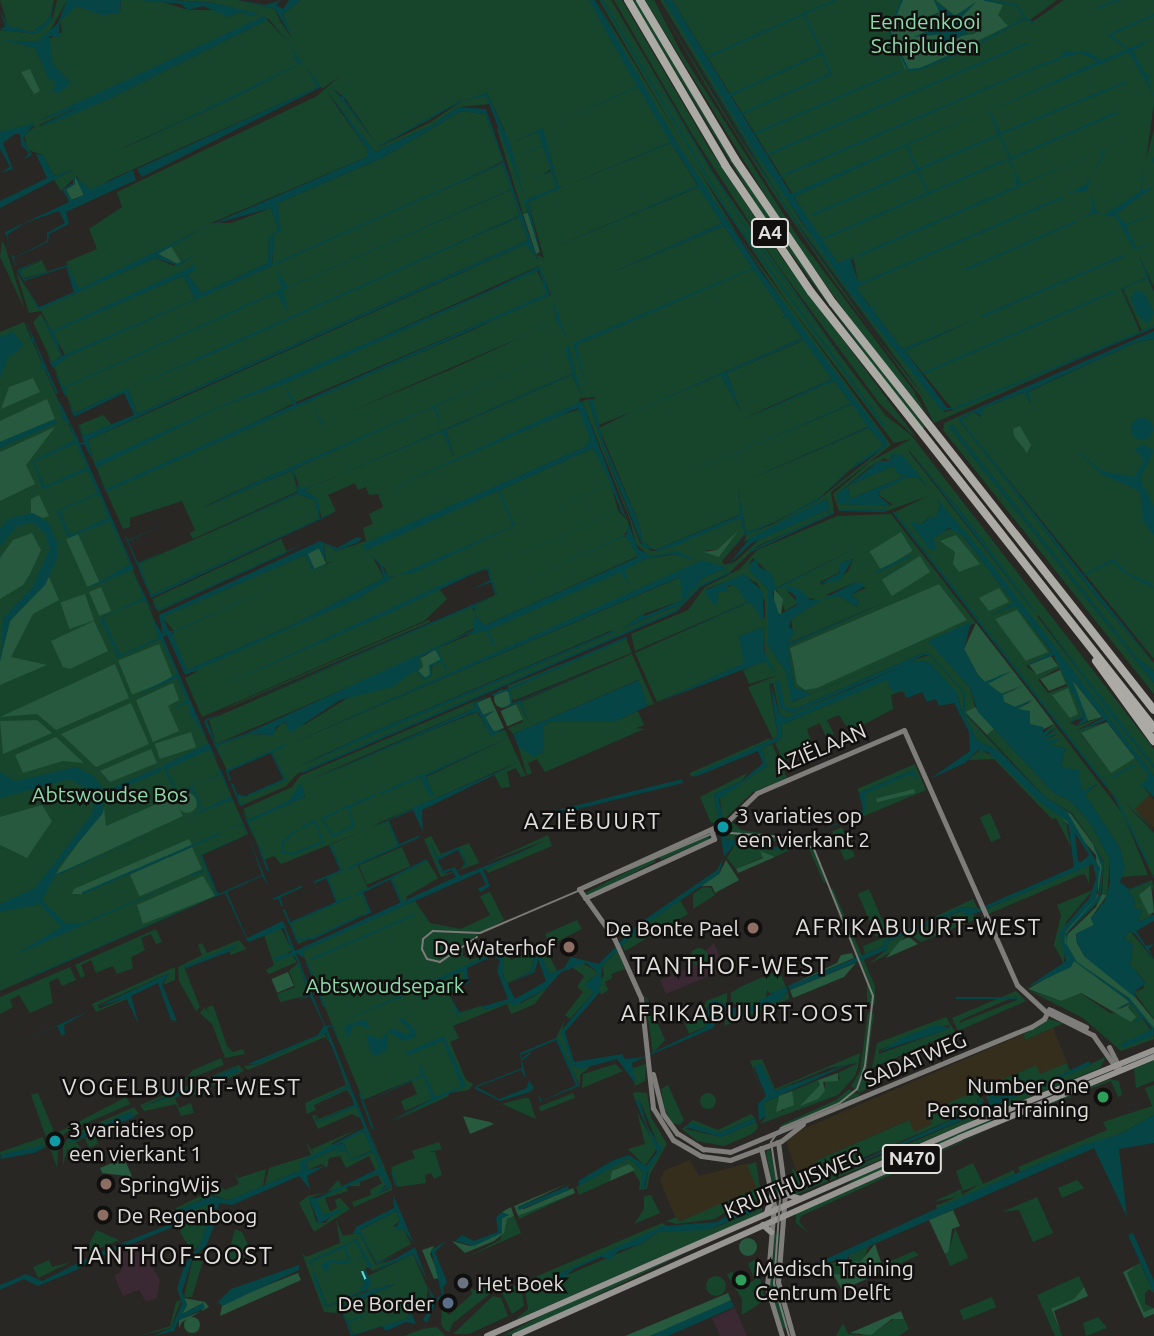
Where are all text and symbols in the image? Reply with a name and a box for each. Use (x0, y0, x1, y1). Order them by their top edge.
park label: Eendenkooi Schipluiden (869, 8, 981, 58)
road number: A4 (751, 218, 789, 248)
street label: AZIËLAAN (770, 717, 870, 779)
park label: Abtswoudse Bos (32, 781, 188, 807)
place label: 3 variaties op een vierkant 2 (737, 802, 870, 852)
district label: AZIËBUURT (525, 807, 661, 835)
marker: 3 variaties op een vierkant 2 (715, 819, 731, 835)
district label: AFRIKABUURT-WEST (798, 913, 1040, 941)
place label: De Bonte Pael (605, 915, 739, 941)
marker: De Bonte Pael (745, 920, 761, 936)
place label: De Waterhof (434, 934, 555, 960)
marker: De Waterhof (561, 939, 577, 955)
district label: TANTHOF-WEST (633, 952, 829, 980)
park label: Abtswoudsepark (306, 972, 464, 998)
district label: AFRIKABUURT-OOST (623, 999, 867, 1027)
street label: SADATWEG (860, 1026, 970, 1092)
place label: Number One Personal Training (927, 1072, 1089, 1122)
district label: VOGELBUURT-WEST (64, 1073, 300, 1101)
marker: Number One Personal Training (1095, 1089, 1111, 1105)
place label: 3 variaties op een vierkant 1 (69, 1116, 202, 1166)
marker: 3 variaties op een vierkant 1 (47, 1133, 63, 1149)
street label: KRUITHUISWEG (720, 1143, 866, 1223)
road number: N470 (880, 1144, 944, 1175)
place label: SpringWijs (120, 1171, 220, 1197)
marker: SpringWijs (98, 1176, 114, 1192)
place label: De Regenboog (117, 1202, 257, 1228)
marker: De Regenboog (95, 1207, 111, 1223)
district label: TANTHOF-OOST (75, 1242, 273, 1270)
place label: Medisch Training Centrum Delft (755, 1255, 914, 1305)
place label: Het Boek (477, 1270, 564, 1296)
marker: Medisch Training Centrum Delft (733, 1272, 749, 1288)
marker: Het Boek (455, 1275, 471, 1291)
place label: De Border (337, 1290, 434, 1316)
marker: De Border (440, 1295, 456, 1311)

